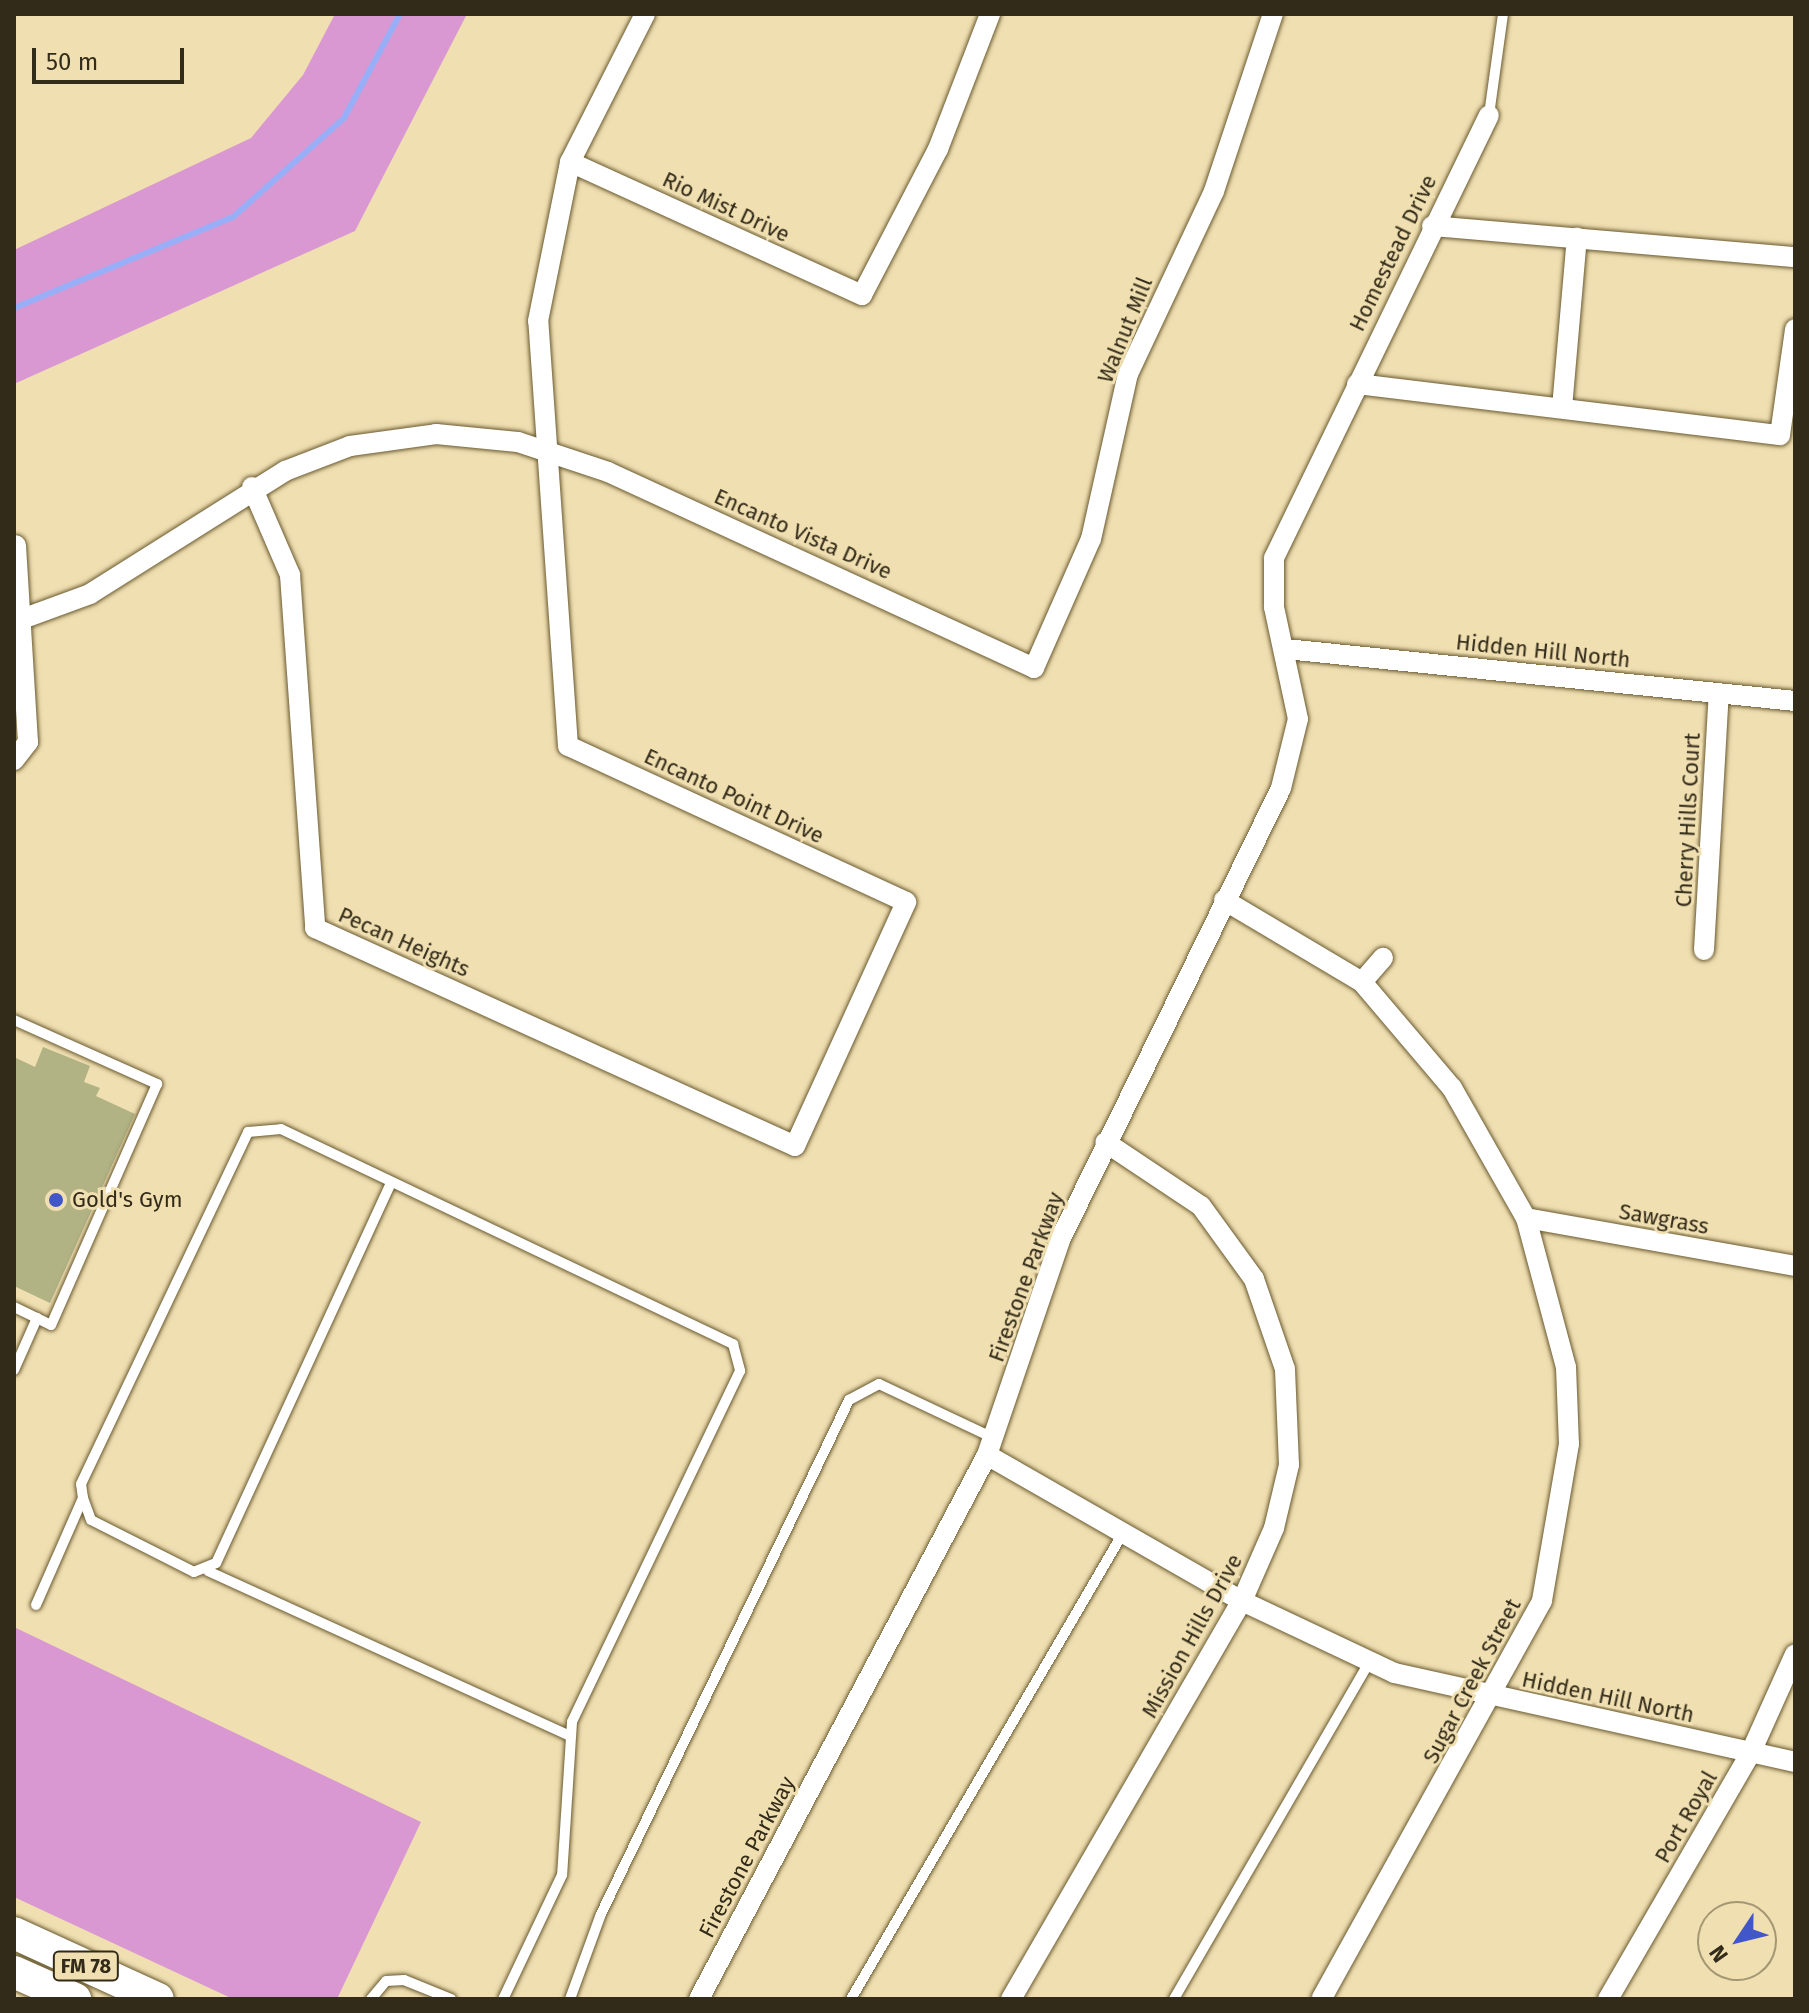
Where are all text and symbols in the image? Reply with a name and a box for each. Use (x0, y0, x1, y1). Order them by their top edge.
scale bar (36, 32, 188, 82)
text: 50 m (46, 48, 98, 76)
street label: Rio Mist Drive (658, 166, 794, 248)
street label: Homestead Drive (1344, 170, 1442, 336)
street label: Walnut Mill (1092, 273, 1158, 387)
street label: Encanto Vista Drive (710, 483, 896, 585)
street label: Hidden Hill North (1454, 629, 1632, 673)
street label: Cherry Hills Court (1670, 732, 1706, 908)
street label: Encanto Point Drive (640, 743, 828, 849)
street label: Pecan Heights (334, 901, 474, 983)
place label: Gold's Gym (72, 1187, 182, 1213)
street label: Firestone Parkway (983, 1188, 1069, 1366)
marker: Gold's Gym (47, 1191, 65, 1209)
street label: Sawgrass (1617, 1198, 1711, 1240)
street label: Mission Hills Drive (1136, 1549, 1248, 1723)
street label: Sugar Creek Street (1417, 1594, 1527, 1768)
street label: Hidden Hill North (1520, 1666, 1696, 1728)
street label: Port Royal (1649, 1766, 1723, 1868)
street label: Firestone Parkway (693, 1772, 801, 1942)
north arrow (1697, 1901, 1777, 1981)
text: N (1703, 1940, 1734, 1968)
road number: FM 78 (52, 1950, 120, 1982)

